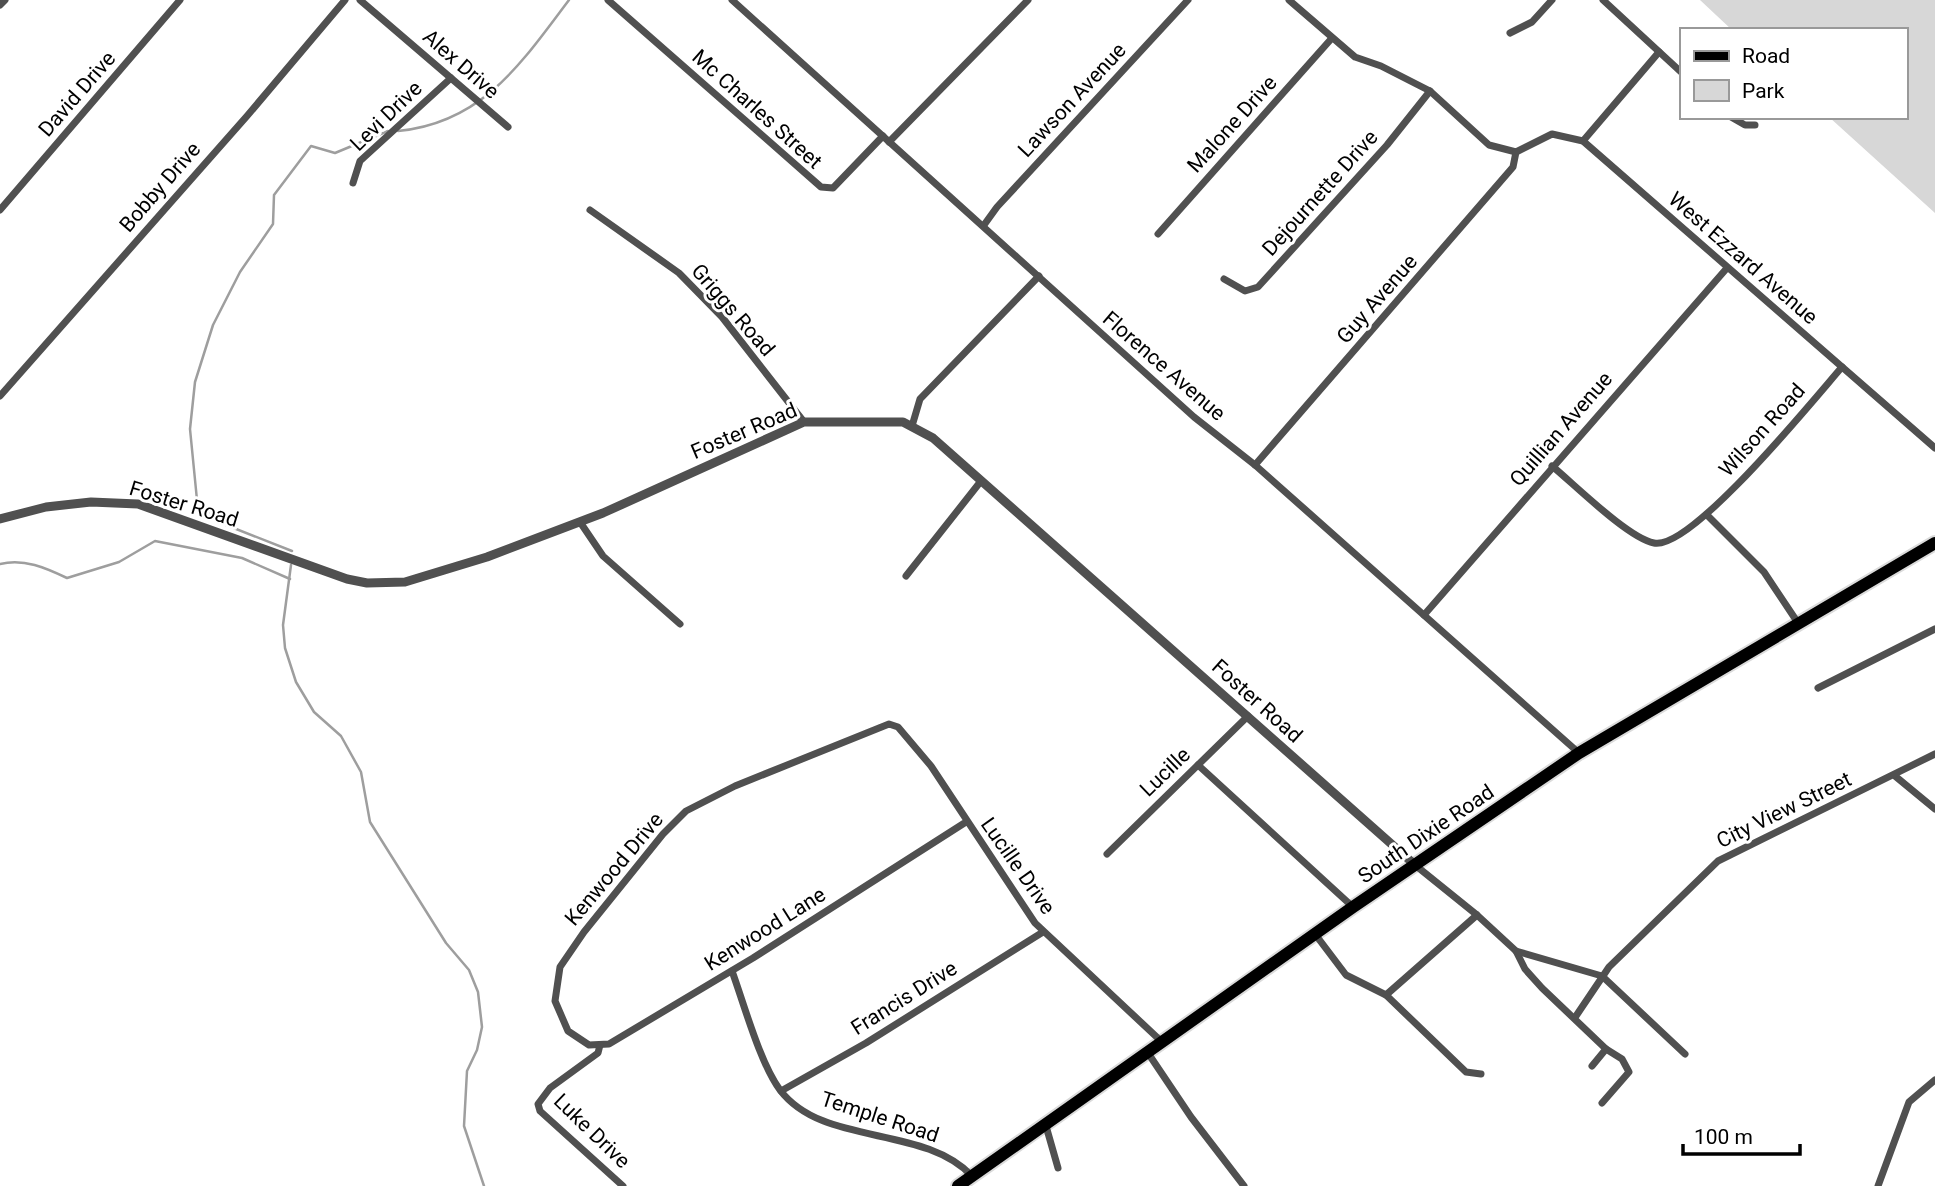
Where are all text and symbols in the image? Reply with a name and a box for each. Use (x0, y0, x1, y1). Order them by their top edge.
street label: Alex Drive (418, 25, 504, 103)
legend (1680, 28, 1907, 119)
street label: Lawson Avenue (1013, 38, 1131, 162)
text: Road (1742, 44, 1790, 68)
street label: Mc Charles Street (687, 45, 827, 174)
street label: David Drive (34, 47, 120, 141)
street label: Malone Drive (1182, 71, 1282, 177)
street label: Levi Drive (345, 76, 427, 156)
text: Park (1742, 79, 1785, 103)
street label: Dejournette Drive (1257, 125, 1383, 261)
street label: Bobby Drive (115, 137, 205, 237)
street label: West Ezzard Avenue (1664, 187, 1822, 329)
street label: Guy Avenue (1332, 250, 1422, 348)
street label: Griggs Road (686, 259, 780, 361)
street label: Florence Avenue (1098, 306, 1230, 426)
street label: Quillian Avenue (1505, 367, 1617, 491)
street label: Wilson Road (1714, 379, 1810, 481)
street label: Foster Road (687, 398, 801, 464)
street label: Foster Road (127, 476, 241, 532)
street label: Foster Road (1207, 654, 1307, 748)
street label: Lucille (1135, 743, 1195, 801)
street label: City View Street (1713, 767, 1855, 853)
street label: South Dixie Road (1354, 780, 1498, 888)
street label: Kenwood Drive (560, 808, 668, 930)
street label: Lucille Drive (976, 813, 1060, 919)
street label: Kenwood Lane (700, 882, 830, 976)
street label: Francis Drive (847, 956, 961, 1040)
street label: Temple Road (818, 1087, 942, 1147)
street label: Luke Drive (549, 1089, 635, 1173)
scale bar (1683, 1112, 1800, 1156)
text: 100 m (1694, 1125, 1753, 1149)

